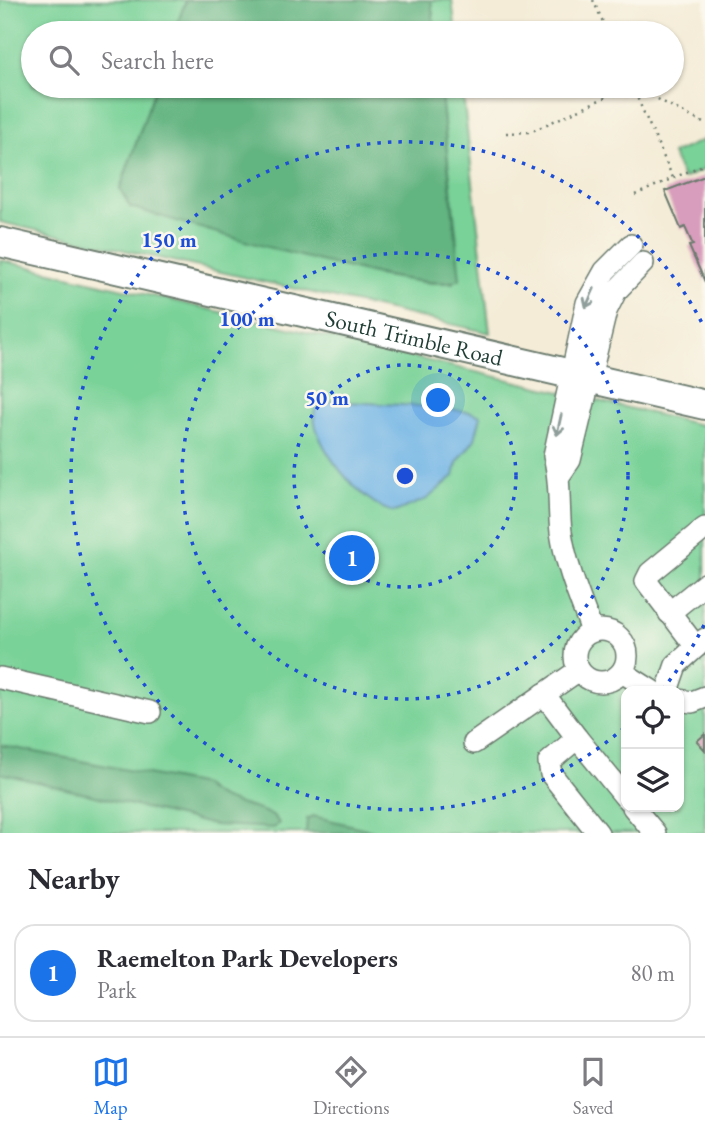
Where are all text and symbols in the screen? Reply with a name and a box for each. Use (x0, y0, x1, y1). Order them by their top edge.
search box (21, 21, 684, 98)
icon: search (45, 41, 83, 79)
text: Search here (101, 43, 214, 77)
text: 150 m (141, 226, 197, 253)
one-way arrow (583, 287, 596, 308)
street label: South Trimble Road (322, 303, 506, 373)
text: 100 m (219, 305, 275, 332)
your location (421, 383, 455, 417)
text: 50 m (305, 384, 349, 411)
one-way arrow (551, 413, 565, 436)
centre of rings (393, 464, 417, 488)
pin: 1 (329, 532, 375, 584)
map controls (621, 686, 684, 812)
button: locate (621, 686, 684, 749)
button: layers (621, 749, 684, 812)
text: Nearby (28, 859, 120, 898)
text: Raemelton Park Developers (97, 941, 398, 975)
text: 1 (47, 958, 59, 988)
text: 80 m (630, 958, 675, 988)
text: Park (97, 975, 136, 1005)
tab: Map (92, 1053, 130, 1120)
tab: Directions (313, 1053, 389, 1120)
tab: Saved (573, 1053, 613, 1120)

